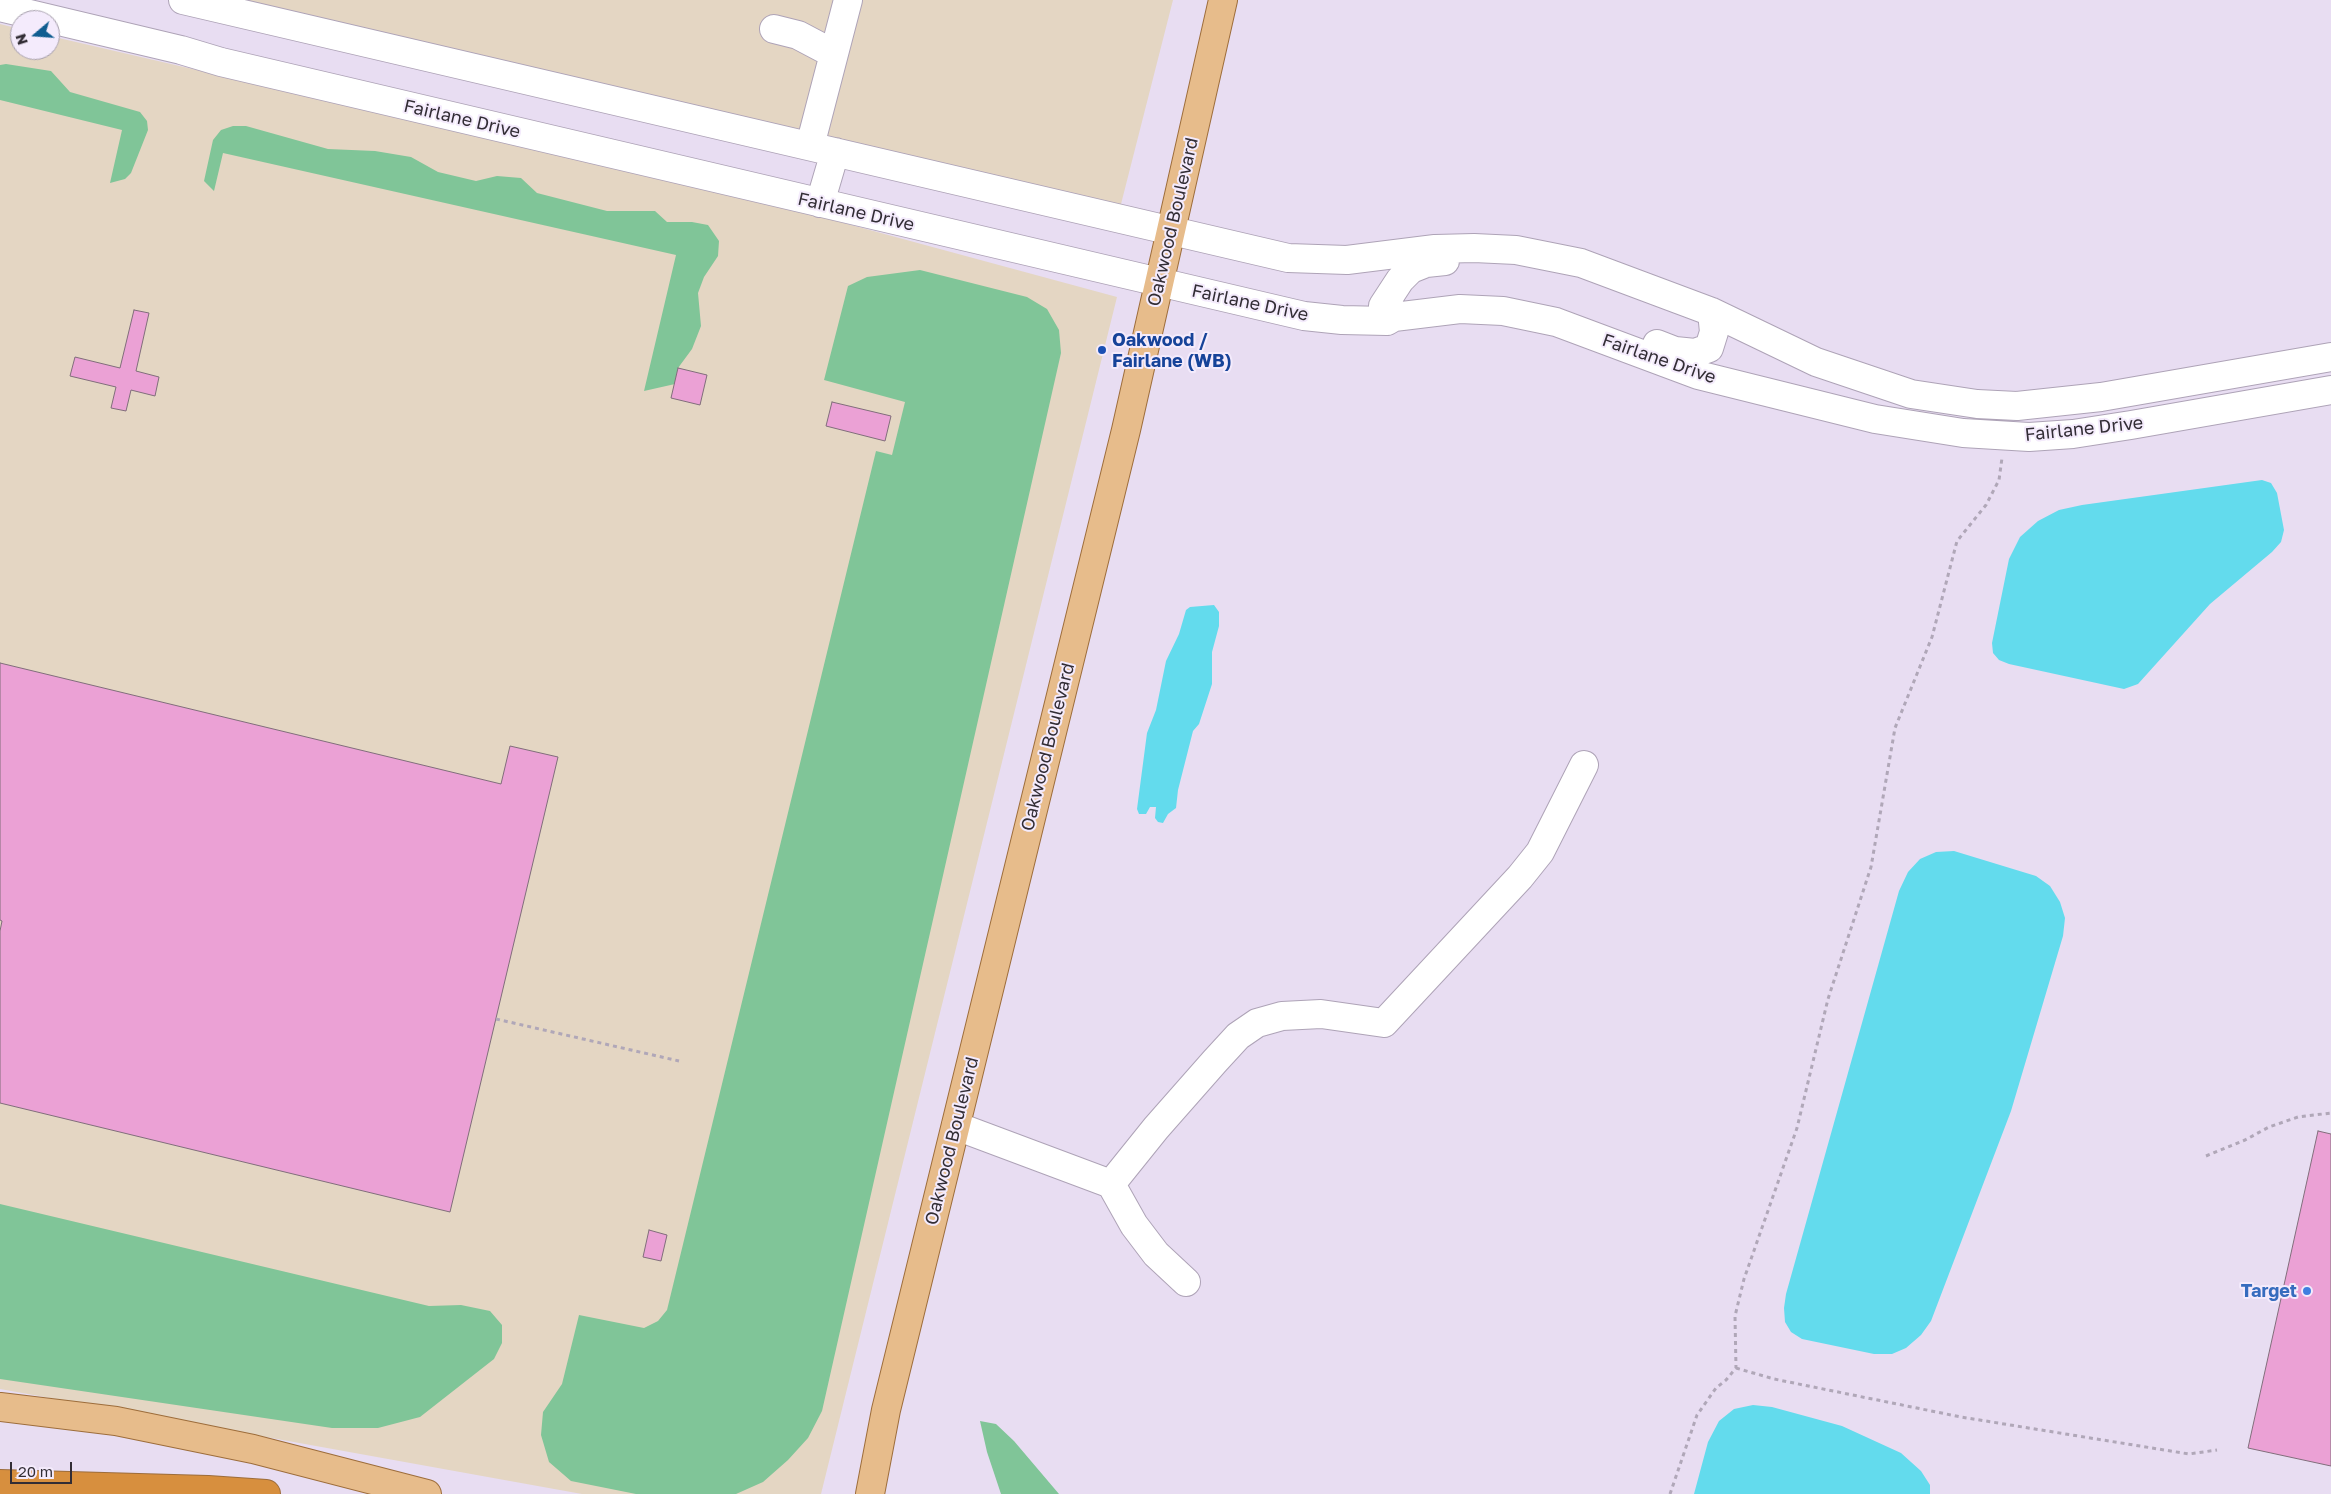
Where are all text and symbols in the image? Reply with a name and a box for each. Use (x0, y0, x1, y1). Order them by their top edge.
north arrow (10, 10, 60, 60)
text: N (11, 32, 31, 47)
street label: Fairlane Drive (402, 95, 522, 143)
street label: Oakwood Boulevard (1143, 136, 1203, 308)
street label: Fairlane Drive (796, 188, 916, 236)
street label: Fairlane Drive (1190, 280, 1310, 326)
place label: Oakwood / Fairlane (WB) (1112, 329, 1232, 372)
street label: Fairlane Drive (1599, 329, 1719, 389)
marker: Oakwood / Fairlane (WB) (1096, 344, 1108, 356)
street label: Fairlane Drive (2024, 412, 2144, 446)
street label: Oakwood Boulevard (1017, 661, 1079, 833)
street label: Oakwood Boulevard (921, 1055, 983, 1227)
place label: Target (2241, 1280, 2297, 1302)
marker: Target (2301, 1285, 2313, 1297)
scale bar (12, 1452, 75, 1484)
text: 20 m (18, 1462, 53, 1480)

